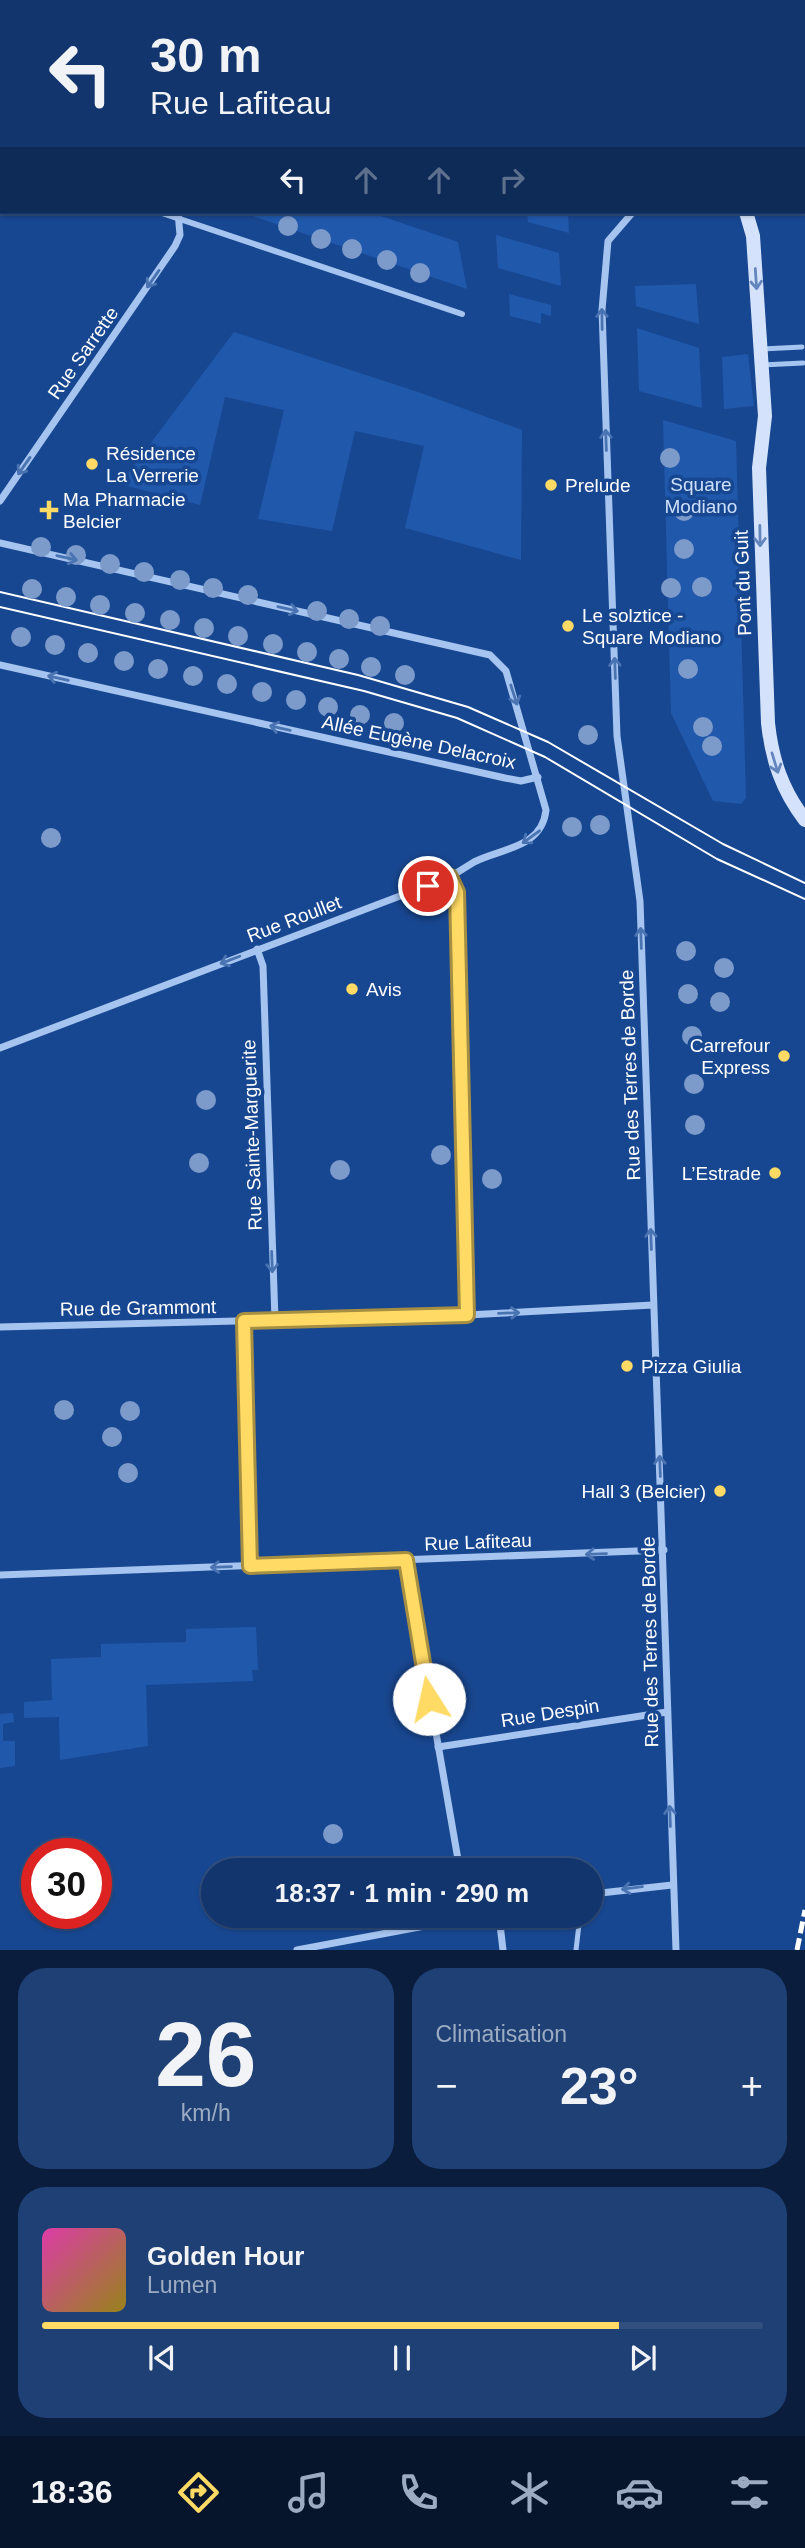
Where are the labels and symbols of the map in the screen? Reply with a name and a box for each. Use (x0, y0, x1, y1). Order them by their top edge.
one-way arrow (750, 267, 763, 290)
one-way arrow (146, 269, 160, 288)
street label: Rue Sarrette (44, 303, 122, 403)
one-way arrow (595, 308, 609, 331)
one-way arrow (599, 429, 612, 452)
place label: Résidence La Verrerie (106, 443, 199, 486)
one-way arrow (16, 456, 30, 476)
marker: Résidence La Verrerie (84, 456, 100, 472)
park label: Square Modiano (665, 474, 737, 517)
place label: Prelude (565, 475, 631, 496)
marker: Prelude (543, 477, 559, 493)
place label: Ma Pharmacie Belcier (63, 489, 186, 532)
marker: Ma Pharmacie Belcier (41, 502, 57, 518)
one-way arrow (754, 524, 767, 547)
street label: Pont du Guit (731, 529, 755, 636)
one-way arrow (55, 552, 77, 565)
one-way arrow (276, 603, 299, 616)
place label: Le solztice - Square Modiano (582, 605, 721, 648)
marker: Le solztice - Square Modiano (560, 618, 576, 634)
one-way arrow (608, 657, 621, 680)
one-way arrow (47, 670, 70, 684)
one-way arrow (509, 684, 522, 706)
street label: Allée Eugène Delacroix (320, 711, 518, 773)
one-way arrow (269, 720, 292, 734)
one-way arrow (769, 751, 782, 773)
one-way arrow (521, 829, 540, 844)
pin (398, 856, 458, 916)
street label: Rue Roullet (244, 891, 345, 947)
one-way arrow (634, 927, 648, 950)
one-way arrow (220, 954, 242, 967)
street label: Rue des Terres de Borde (616, 969, 644, 1181)
place label: Avis (366, 979, 402, 1000)
marker: Avis (344, 981, 360, 997)
place label: Carrefour Express (690, 1035, 771, 1078)
street label: Rue Sainte-Marguerite (238, 1039, 266, 1231)
marker: Carrefour Express (776, 1048, 792, 1064)
place label: L’Estrade (682, 1163, 761, 1184)
marker: L’Estrade (767, 1165, 783, 1181)
one-way arrow (644, 1228, 658, 1251)
one-way arrow (265, 1250, 278, 1273)
street label: Rue de Grammont (60, 1296, 217, 1320)
one-way arrow (497, 1306, 520, 1320)
place label: Pizza Giulia (641, 1356, 742, 1377)
marker: Pizza Giulia (619, 1358, 635, 1374)
one-way arrow (654, 1455, 667, 1478)
place label: Hall 3 (Belcier) (581, 1481, 706, 1502)
marker: Hall 3 (Belcier) (712, 1483, 728, 1499)
street label: Rue Lafiteau (424, 1530, 532, 1554)
street label: Rue des Terres de Borde (638, 1536, 662, 1748)
one-way arrow (584, 1547, 607, 1560)
one-way arrow (210, 1560, 233, 1573)
position arrow (392, 1662, 466, 1736)
street label: Rue Despin (499, 1695, 601, 1731)
one-way arrow (663, 1805, 677, 1828)
speed limit sign: 30 (21, 1838, 112, 1929)
one-way arrow (621, 1881, 644, 1894)

